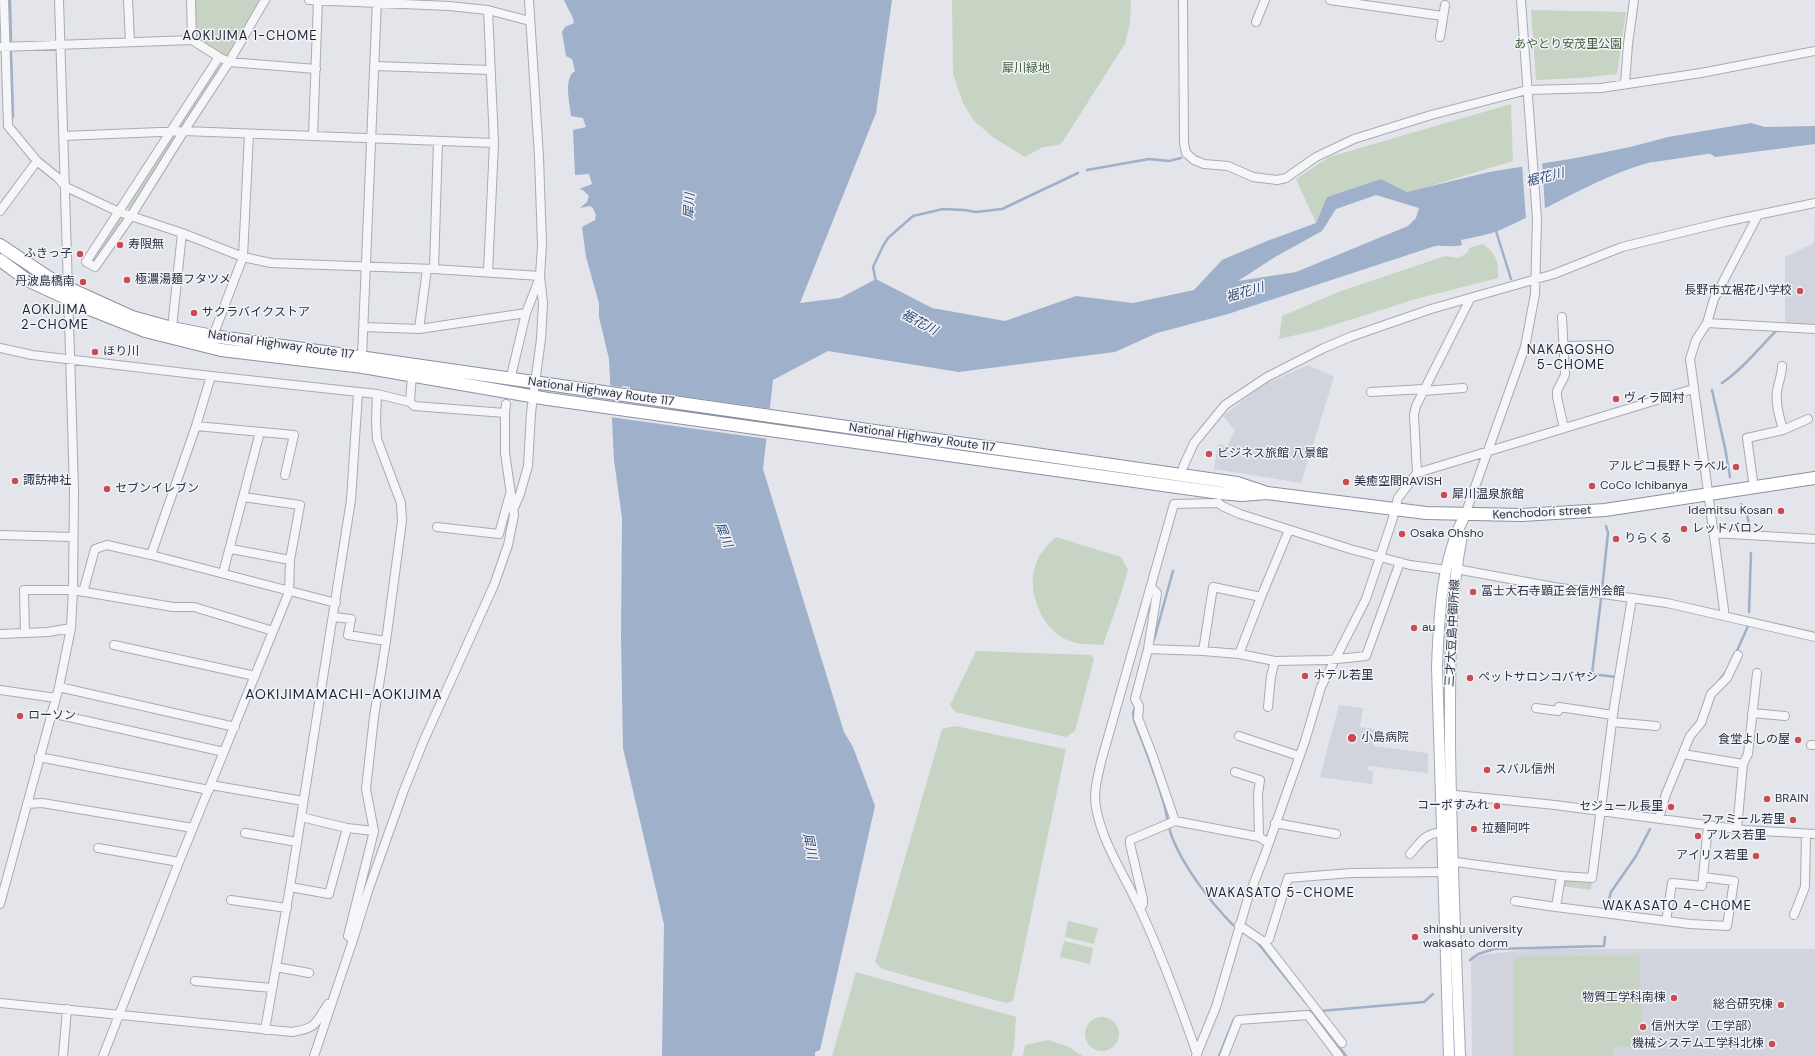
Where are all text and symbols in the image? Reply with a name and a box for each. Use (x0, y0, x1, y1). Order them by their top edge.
district label: AOKIJIMA 1-CHOME (183, 29, 317, 45)
park label: あやとり安茂里公園 (1514, 38, 1622, 52)
park label: 犀川緑地 (1002, 62, 1050, 76)
water label: 裾花川 (1524, 166, 1566, 190)
water label: 犀川 (682, 193, 698, 219)
place label: 寿限無 (128, 238, 164, 252)
marker: 寿限無 (115, 240, 125, 250)
place label: ふきっ子 (24, 247, 72, 261)
marker: ふきっ子 (75, 249, 85, 259)
place label: 極濃湯麺フタツメ (135, 273, 231, 287)
place label: 丹波島橋南 (15, 275, 75, 289)
marker: 極濃湯麺フタツメ (122, 275, 132, 285)
marker: 丹波島橋南 (78, 277, 88, 287)
water label: 裾花川 (1224, 280, 1266, 306)
place label: 長野市立裾花小学校 (1684, 284, 1792, 298)
marker: 長野市立裾花小学校 (1795, 286, 1805, 296)
district label: AOKIJIMA 2-CHOME (21, 303, 89, 334)
place label: サクラバイクストア (202, 306, 310, 320)
water label: 裾花川 (898, 307, 940, 339)
marker: サクラバイクストア (189, 308, 199, 318)
street label: National Highway Route 117 (207, 328, 355, 362)
district label: NAKAGOSHO 5-CHOME (1527, 343, 1615, 374)
place label: ほり川 (103, 345, 139, 359)
marker: ほり川 (90, 347, 100, 357)
street label: National Highway Route 117 (527, 375, 675, 409)
place label: ヴィラ岡村 (1624, 392, 1684, 406)
marker: ヴィラ岡村 (1611, 394, 1621, 404)
street label: National Highway Route 117 (848, 421, 996, 455)
place label: ビジネス旅館 八景館 (1217, 447, 1328, 461)
marker: ビジネス旅館 八景館 (1204, 449, 1214, 459)
place label: アルピコ長野トラベル (1608, 460, 1728, 474)
marker: アルピコ長野トラベル (1731, 462, 1741, 472)
place label: 諏訪神社 (23, 474, 71, 488)
place label: 美癒空間RAVISH (1354, 475, 1442, 489)
marker: 諏訪神社 (10, 476, 20, 486)
marker: 美癒空間RAVISH (1341, 477, 1351, 487)
place label: CoCo Ichibanya (1600, 479, 1688, 493)
marker: CoCo Ichibanya (1587, 481, 1597, 491)
place label: セブンイレブン (115, 482, 199, 496)
marker: セブンイレブン (102, 484, 112, 494)
place label: 犀川温泉旅館 (1452, 488, 1524, 502)
marker: 犀川温泉旅館 (1439, 490, 1449, 500)
street label: Kenchodori street (1492, 503, 1592, 523)
place label: Idemitsu Kosan (1688, 504, 1773, 518)
marker: Idemitsu Kosan (1776, 506, 1786, 516)
water label: 犀川 (711, 520, 735, 550)
place label: レッドバロン (1692, 522, 1764, 536)
marker: レッドバロン (1679, 524, 1689, 534)
place label: Osaka Ohsho (1410, 527, 1484, 541)
marker: Osaka Ohsho (1397, 529, 1407, 539)
place label: りらくる (1624, 532, 1672, 546)
marker: りらくる (1611, 534, 1621, 544)
street label: 三才大豆島中御所線 (1443, 579, 1463, 687)
place label: 冨士大石寺顕正会信州会館 (1481, 585, 1625, 599)
marker: 冨士大石寺顕正会信州会館 (1468, 587, 1478, 597)
place label: au (1422, 621, 1435, 635)
marker: au (1409, 623, 1419, 633)
place label: ホテル若里 (1313, 669, 1373, 683)
marker: ホテル若里 (1300, 671, 1310, 681)
place label: ペットサロンコバヤシ (1478, 671, 1598, 685)
marker: ペットサロンコバヤシ (1465, 673, 1475, 683)
district label: AOKIJIMAMACHI-AOKIJIMA (245, 687, 443, 703)
place label: ローソン (28, 709, 76, 723)
marker: ローソン (15, 711, 25, 721)
place label: 小島病院 (1361, 731, 1409, 745)
marker: 小島病院 (1346, 732, 1358, 744)
place label: 食堂よしの屋 (1718, 733, 1790, 747)
marker: 食堂よしの屋 (1793, 735, 1803, 745)
place label: スバル信州 (1495, 763, 1555, 777)
marker: スバル信州 (1482, 765, 1492, 775)
place label: BRAIN (1775, 792, 1808, 806)
marker: BRAIN (1762, 794, 1772, 804)
place label: コーポすみれ (1417, 799, 1489, 813)
place label: セジュール長里 (1579, 800, 1663, 814)
marker: コーポすみれ (1492, 801, 1502, 811)
marker: セジュール長里 (1666, 802, 1676, 812)
place label: ファミール若里 (1701, 813, 1785, 827)
marker: ファミール若里 (1788, 815, 1798, 825)
place label: 拉麺阿吽 (1482, 822, 1530, 836)
marker: 拉麺阿吽 (1469, 824, 1479, 834)
place label: アルス若里 (1706, 829, 1766, 843)
marker: アルス若里 (1693, 831, 1703, 841)
water label: 犀川 (799, 832, 819, 860)
place label: アイリス若里 (1676, 849, 1748, 863)
marker: アイリス若里 (1751, 851, 1761, 861)
district label: WAKASATO 5-CHOME (1205, 886, 1355, 902)
district label: WAKASATO 4-CHOME (1602, 899, 1752, 915)
place label: shinshu university wakasato dorm (1423, 923, 1523, 951)
marker: shinshu university wakasato dorm (1410, 932, 1420, 942)
place label: 物質工学科南棟 (1582, 991, 1666, 1005)
marker: 物質工学科南棟 (1669, 993, 1679, 1003)
place label: 総合研究棟 (1713, 998, 1773, 1012)
marker: 総合研究棟 (1776, 1000, 1786, 1010)
place label: 信州大学（工学部） (1651, 1020, 1759, 1034)
marker: 信州大学（工学部） (1638, 1022, 1648, 1032)
place label: 機械システム工学科北棟 (1632, 1037, 1764, 1051)
marker: 機械システム工学科北棟 (1767, 1039, 1777, 1049)

